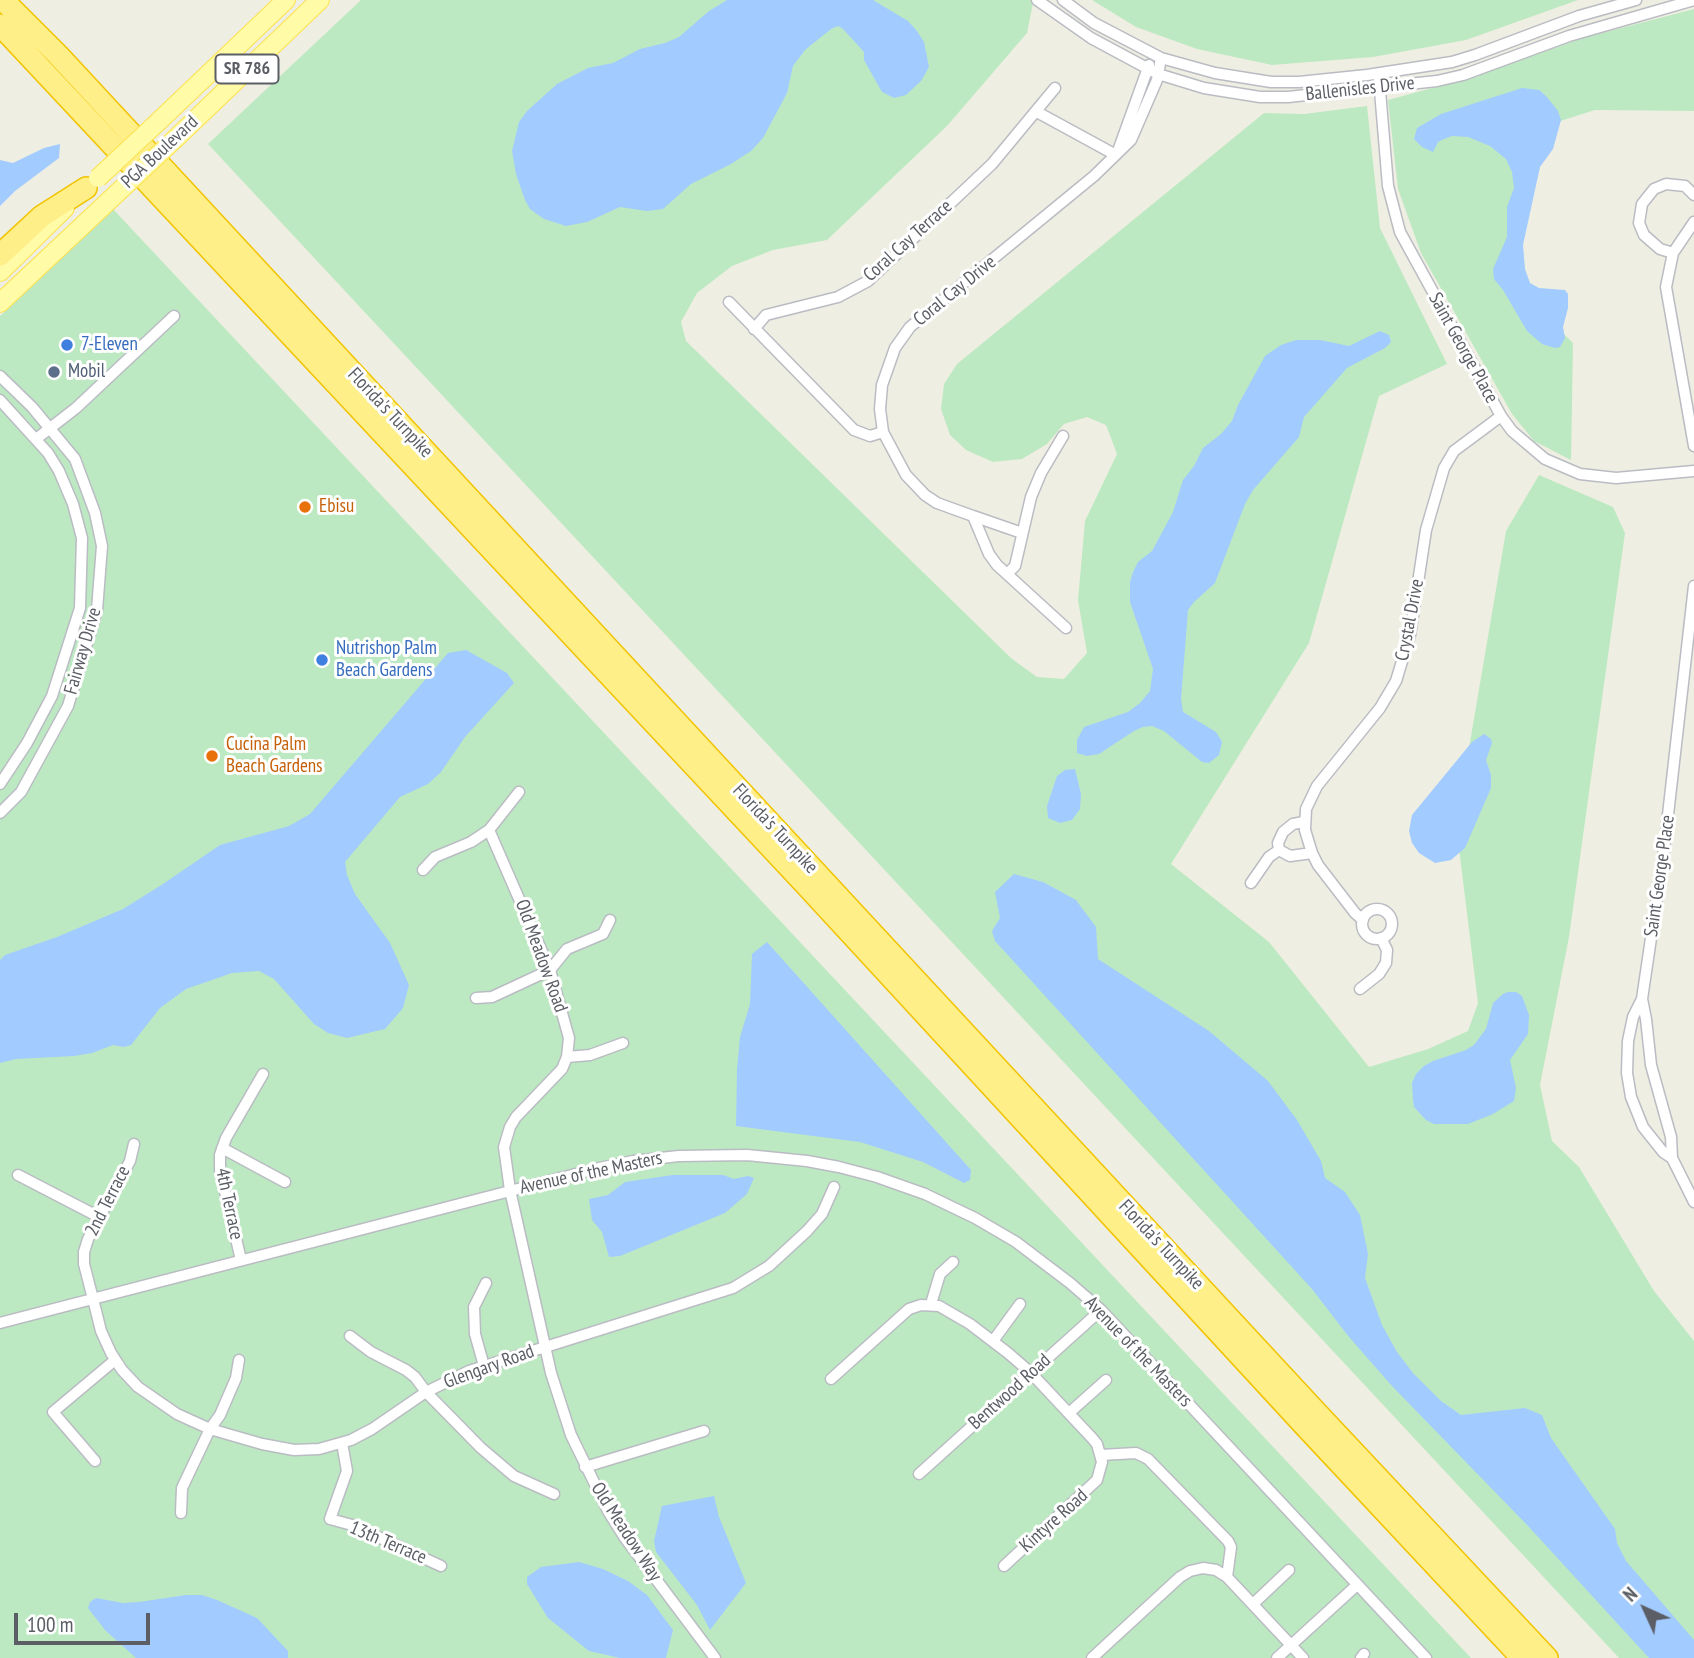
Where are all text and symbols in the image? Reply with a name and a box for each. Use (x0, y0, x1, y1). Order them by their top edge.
road number: SR 786 (216, 55, 278, 84)
street label: Ballenisles Drive (1304, 72, 1416, 106)
street label: PGA Boulevard (117, 111, 203, 193)
street label: Coral Cay Terrace (859, 195, 957, 287)
street label: Coral Cay Drive (909, 251, 1001, 331)
street label: Saint George Place (1423, 289, 1503, 407)
place label: 7-Eleven (81, 334, 138, 356)
marker: 7-Eleven (59, 337, 75, 353)
place label: Mobil (68, 361, 105, 383)
street label: Florida's Turnpike (343, 363, 437, 463)
marker: Mobil (46, 364, 62, 380)
place label: Ebisu (319, 496, 354, 518)
marker: Ebisu (297, 499, 313, 515)
street label: Crystal Drive (1391, 577, 1429, 663)
street label: Fairway Drive (60, 605, 106, 697)
place label: Nutrishop Palm Beach Gardens (336, 638, 437, 682)
marker: Nutrishop Palm Beach Gardens (314, 652, 330, 668)
place label: Cucina Palm Beach Gardens (226, 734, 323, 778)
marker: Cucina Palm Beach Gardens (204, 748, 220, 764)
street label: Florida's Turnpike (728, 779, 822, 879)
street label: Saint George Place (1640, 814, 1680, 938)
street label: Old Meadow Road (510, 896, 572, 1016)
street label: Avenue of the Masters (518, 1147, 664, 1199)
street label: 2nd Terrace (81, 1162, 135, 1240)
street label: 4th Terrace (210, 1166, 248, 1242)
street label: Florida's Turnpike (1114, 1195, 1208, 1295)
street label: Avenue of the Masters (1079, 1292, 1197, 1412)
street label: Glengary Road (441, 1340, 537, 1394)
street label: Bentwood Road (964, 1349, 1056, 1435)
street label: Old Meadow Way (586, 1478, 666, 1586)
street label: Kintyre Road (1015, 1485, 1093, 1557)
street label: 13th Terrace (346, 1517, 430, 1569)
north arrow (1610, 1574, 1680, 1644)
text: N (1618, 1582, 1642, 1606)
scale bar (18, 1598, 154, 1642)
text: 100 m (27, 1611, 73, 1638)

